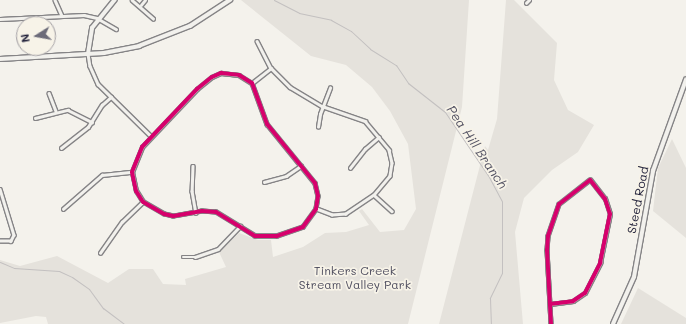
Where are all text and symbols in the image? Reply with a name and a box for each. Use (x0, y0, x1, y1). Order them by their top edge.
north arrow (16, 16, 56, 56)
text: N (17, 33, 33, 44)
water label: Pea Hill Branch (443, 102, 511, 192)
street label: Steed Road (624, 165, 652, 235)
park label: Tinkers Creek Stream Valley Park (299, 264, 411, 292)

